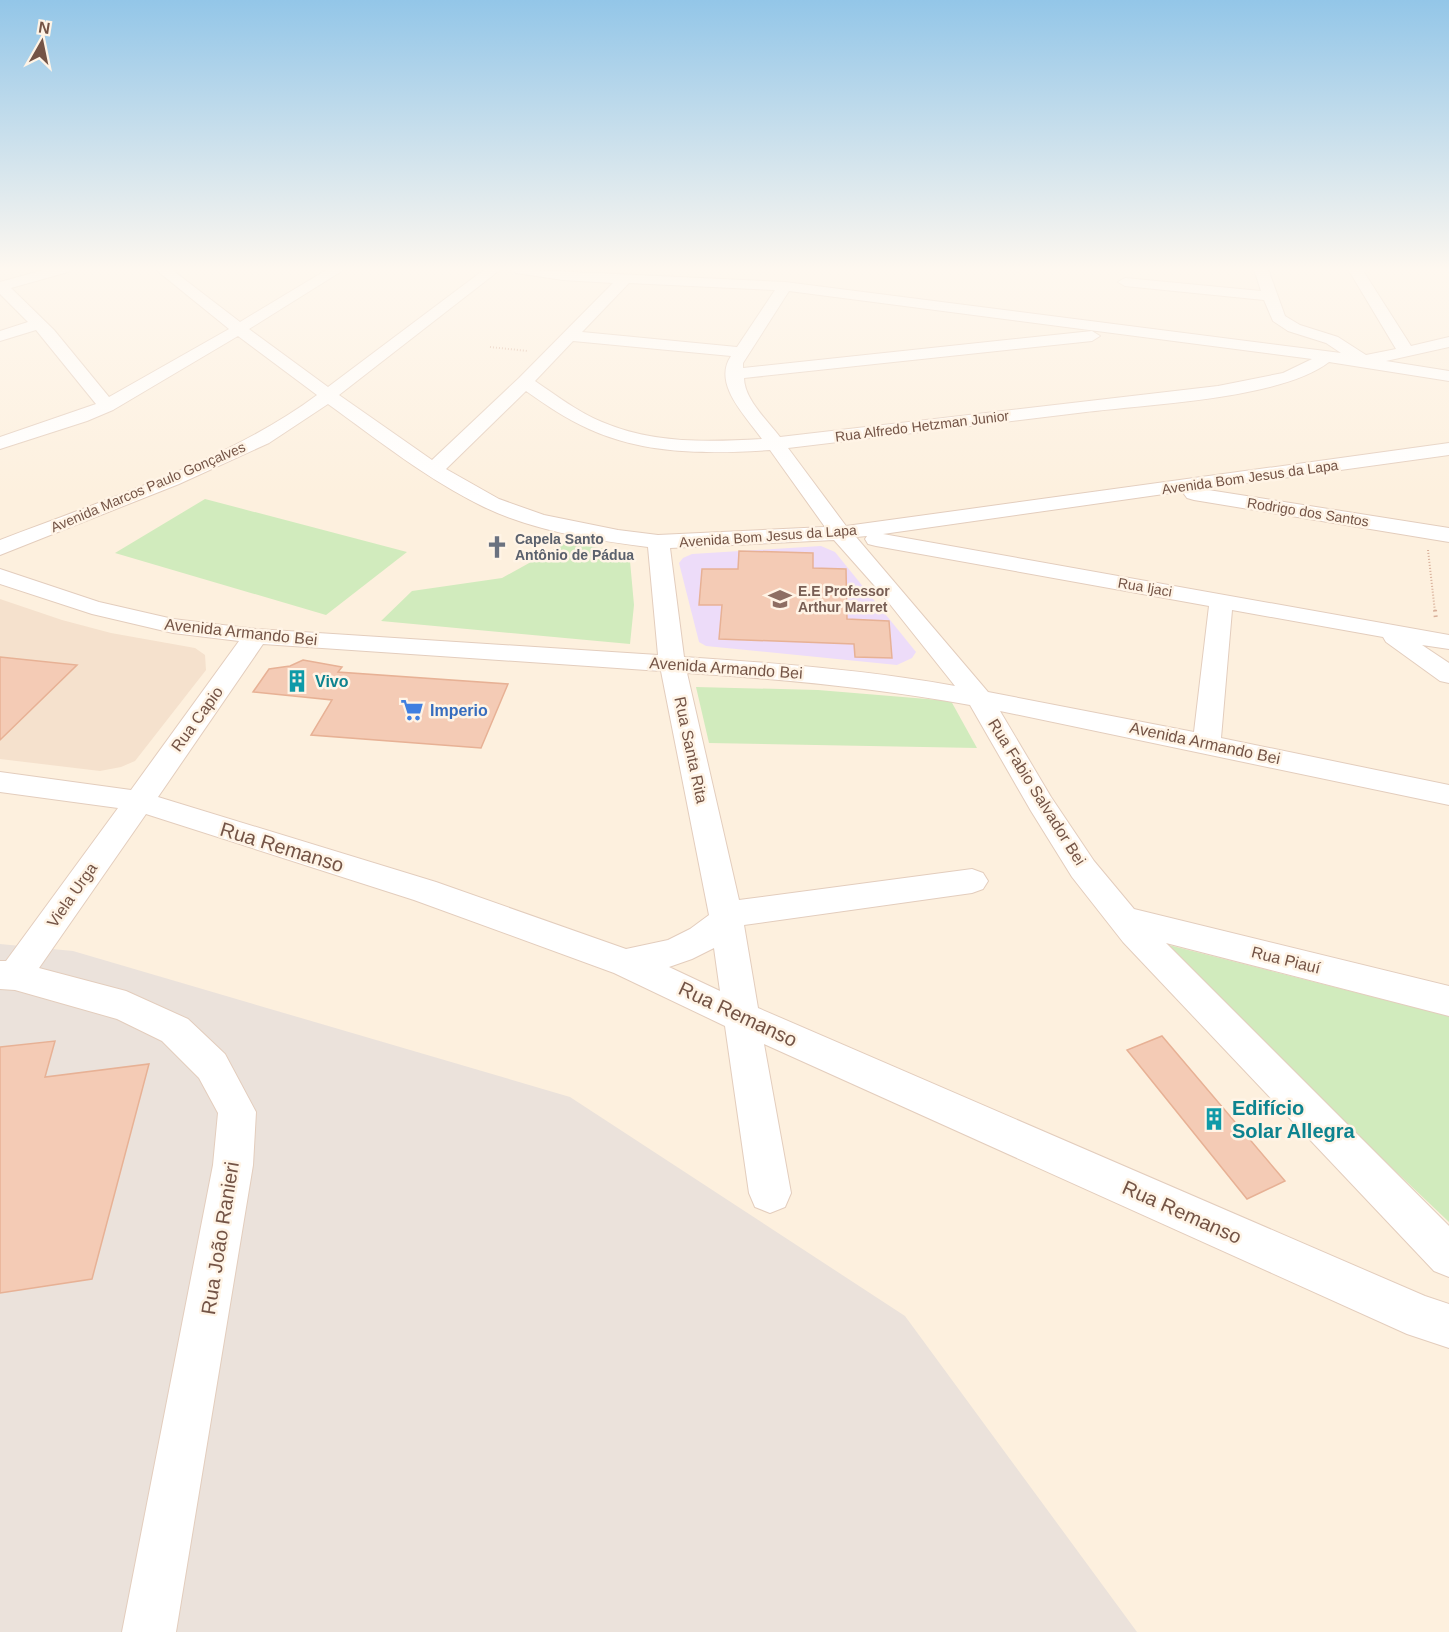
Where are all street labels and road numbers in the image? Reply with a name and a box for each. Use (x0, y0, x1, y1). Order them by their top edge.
street label: Rua Alfredo Hetzman Junior (834, 407, 1010, 445)
street label: Avenida Marcos Paulo Gonçalves (48, 439, 248, 535)
street label: Avenida Bom Jesus da Lapa (1161, 457, 1339, 497)
street label: Rodrigo dos Santos (1246, 494, 1370, 530)
street label: Avenida Bom Jesus da Lapa (679, 522, 858, 550)
street label: Rua Ijaci (1117, 574, 1173, 600)
street label: Avenida Armando Bei (164, 616, 318, 648)
street label: Avenida Armando Bei (649, 654, 803, 682)
street label: Rua Capio (168, 683, 226, 755)
street label: Rua Santa Rita (671, 695, 711, 805)
street label: Rua Fabio Salvador Bei (985, 716, 1089, 868)
street label: Avenida Armando Bei (1128, 719, 1282, 767)
street label: Rua Remanso (218, 818, 346, 876)
street label: Viela Urga (44, 860, 100, 930)
street label: Rua Piauí (1250, 943, 1323, 977)
street label: Rua Remanso (675, 977, 801, 1051)
street label: Rua João Ranieri (197, 1160, 243, 1316)
street label: Rua Remanso (1119, 1176, 1245, 1248)

